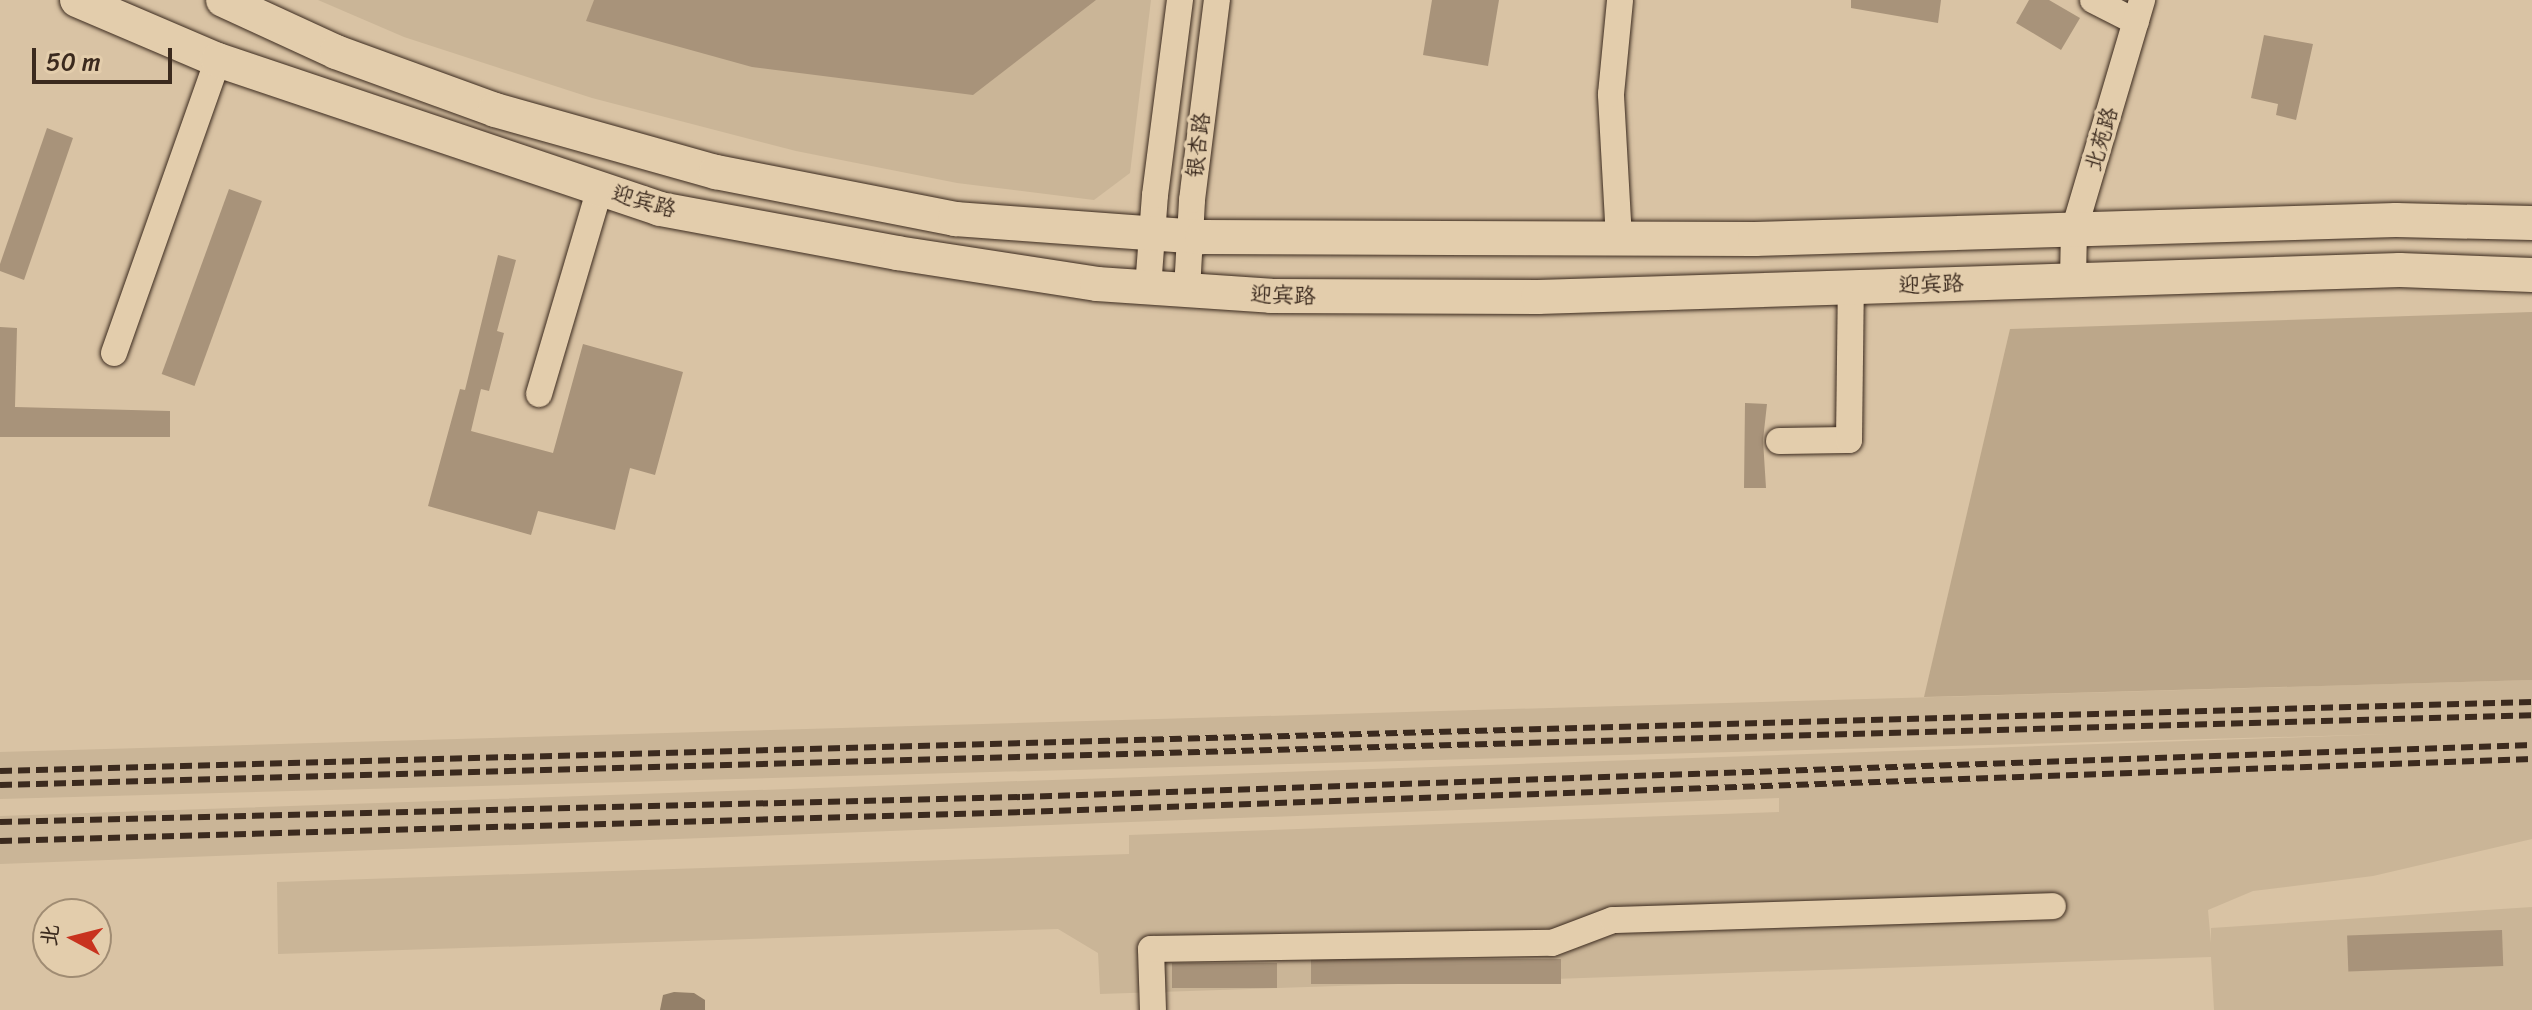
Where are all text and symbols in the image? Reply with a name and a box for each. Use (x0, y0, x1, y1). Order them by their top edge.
scale bar (36, 32, 176, 82)
text: 50 m (46, 41, 101, 83)
street label: 北苑路 (2079, 104, 2123, 174)
street label: 银杏路 (1181, 111, 1215, 179)
street label: 迎宾路 (609, 179, 679, 223)
street label: 迎宾路 (1898, 270, 1964, 298)
street label: 迎宾路 (1250, 281, 1316, 309)
north arrow (32, 898, 112, 978)
text: 北 (29, 922, 70, 949)

